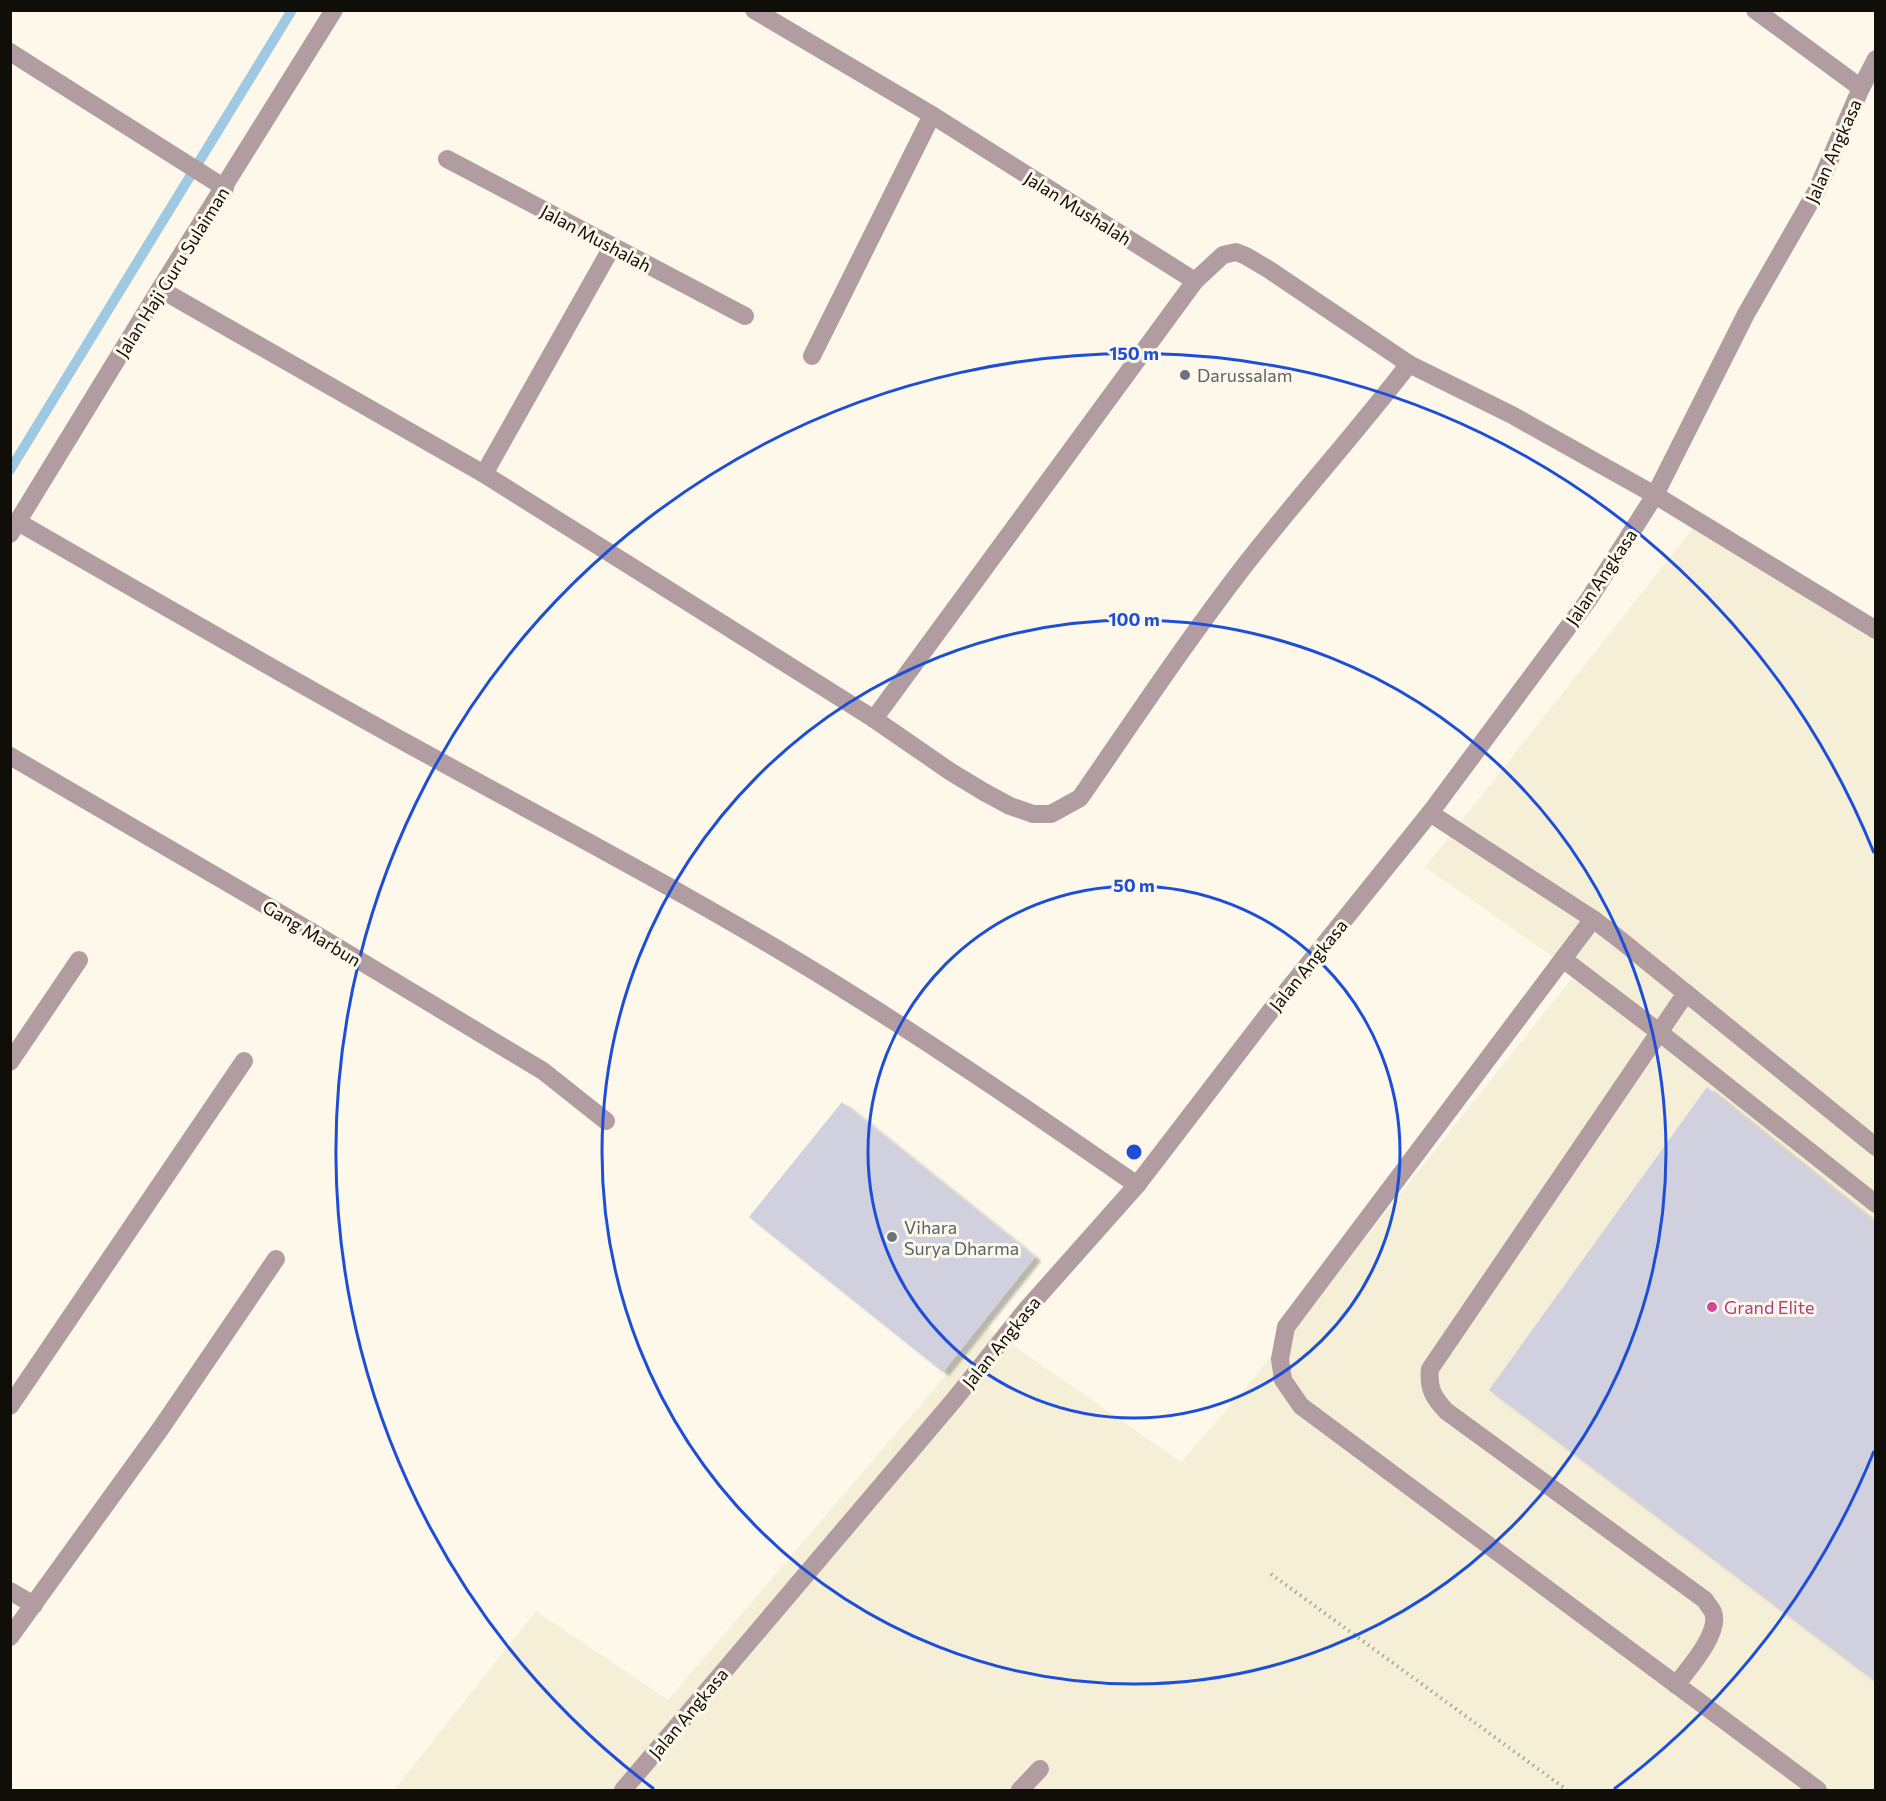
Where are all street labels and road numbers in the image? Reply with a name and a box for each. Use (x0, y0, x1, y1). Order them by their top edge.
street label: Jalan Angkasa (1800, 96, 1866, 206)
street label: Jalan Mushalah (1020, 166, 1136, 250)
street label: Jalan Haji Guru Sulaiman (111, 183, 233, 361)
street label: Jalan Mushalah (537, 200, 655, 276)
street label: Jalan Angkasa (1561, 525, 1641, 629)
street label: Gang Marbun (259, 895, 365, 971)
street label: Jalan Angkasa (1264, 915, 1352, 1015)
street label: Jalan Angkasa (957, 1292, 1045, 1392)
street label: Jalan Angkasa (644, 1663, 732, 1763)

